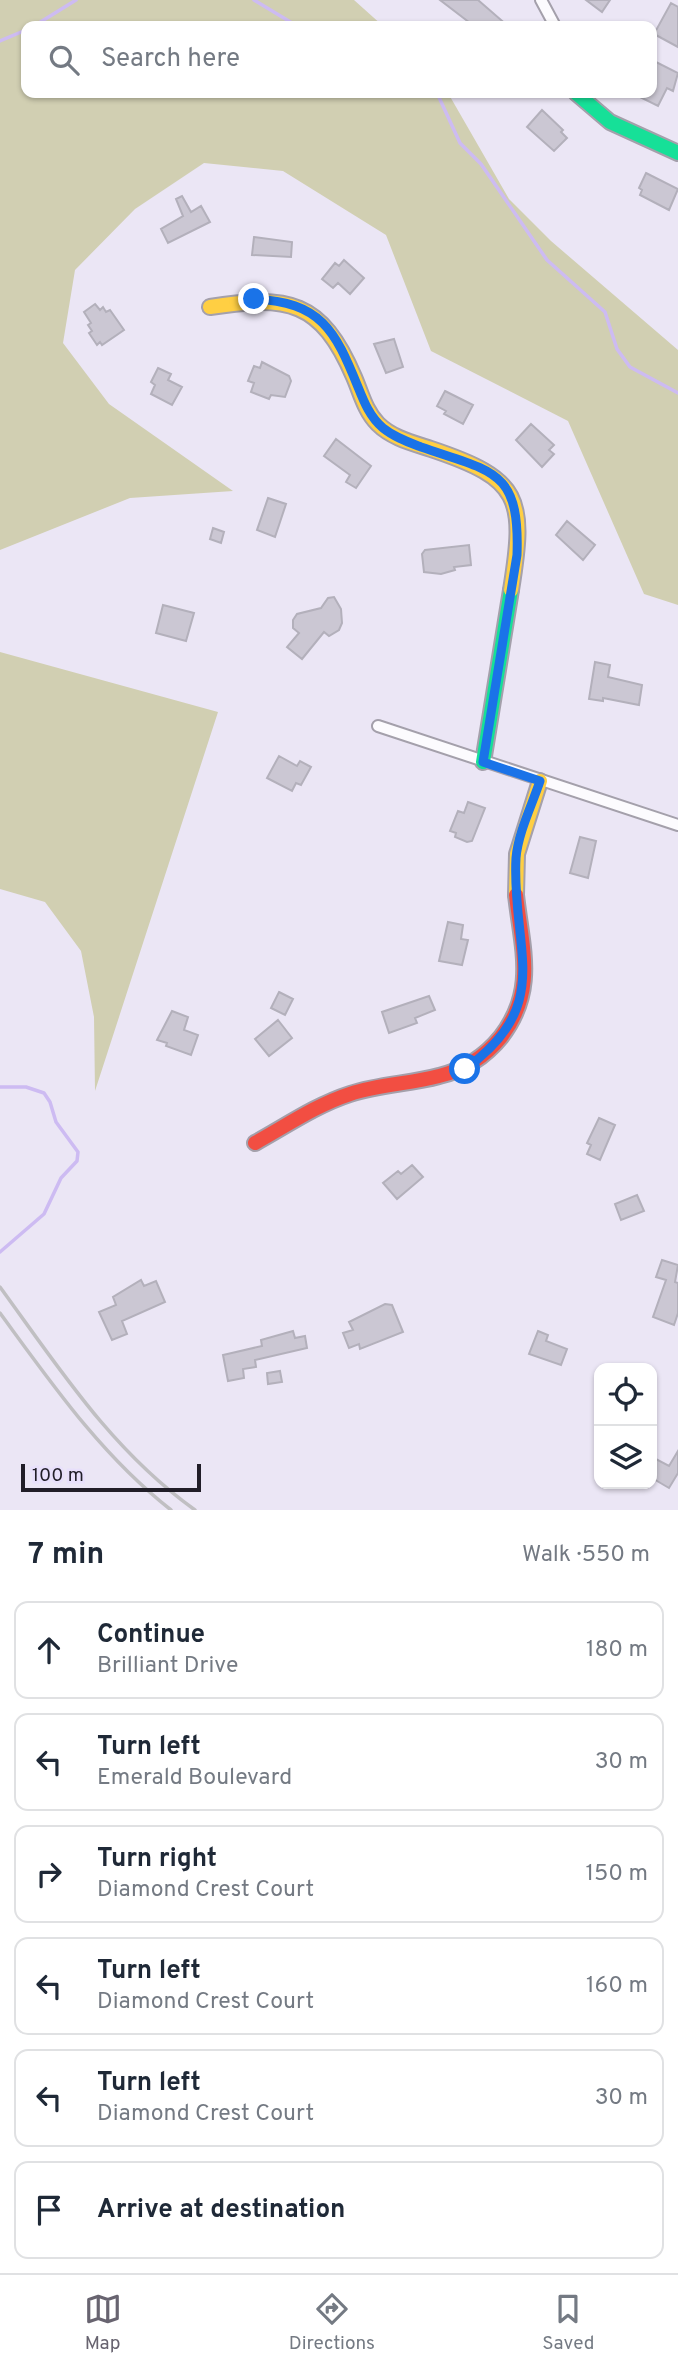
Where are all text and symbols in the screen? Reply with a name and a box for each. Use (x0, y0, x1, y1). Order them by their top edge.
search box (21, 21, 657, 98)
icon: search (45, 41, 83, 79)
text: Search here (101, 43, 240, 76)
route end (238, 283, 269, 314)
route start (449, 1053, 480, 1084)
map controls (594, 1363, 657, 1489)
button: locate (594, 1363, 657, 1426)
button: layers (594, 1426, 657, 1489)
scale bar (21, 1461, 201, 1493)
text: 100 m (32, 1464, 84, 1488)
text: 7 min (28, 1537, 104, 1574)
text: Walk · 550 m (522, 1541, 650, 1570)
text: Continue (97, 1619, 205, 1652)
icon: ahead (30, 1631, 68, 1669)
text: 180 m (586, 1636, 648, 1665)
text: Brilliant Drive (97, 1652, 238, 1681)
text: Turn left (97, 1731, 201, 1764)
icon: left (30, 1743, 68, 1781)
text: 30 m (595, 1748, 648, 1777)
text: Emerald Boulevard (97, 1764, 292, 1793)
text: Turn right (97, 1843, 217, 1876)
icon: right (30, 1855, 68, 1893)
text: 150 m (586, 1860, 648, 1889)
text: Diamond Crest Court (97, 1876, 314, 1905)
text: Turn left (97, 1955, 201, 1988)
icon: left (30, 1967, 68, 2005)
text: 160 m (586, 1972, 648, 2001)
text: Diamond Crest Court (97, 1988, 314, 2017)
text: Turn left (97, 2067, 201, 2100)
icon: left (30, 2079, 68, 2117)
text: 30 m (595, 2084, 648, 2113)
text: Diamond Crest Court (97, 2100, 314, 2129)
icon: arrive (30, 2191, 68, 2229)
text: Arrive at destination (97, 2194, 345, 2227)
tab: Map (84, 2290, 122, 2356)
tab: Directions (289, 2290, 375, 2356)
tab: Saved (542, 2290, 594, 2356)

